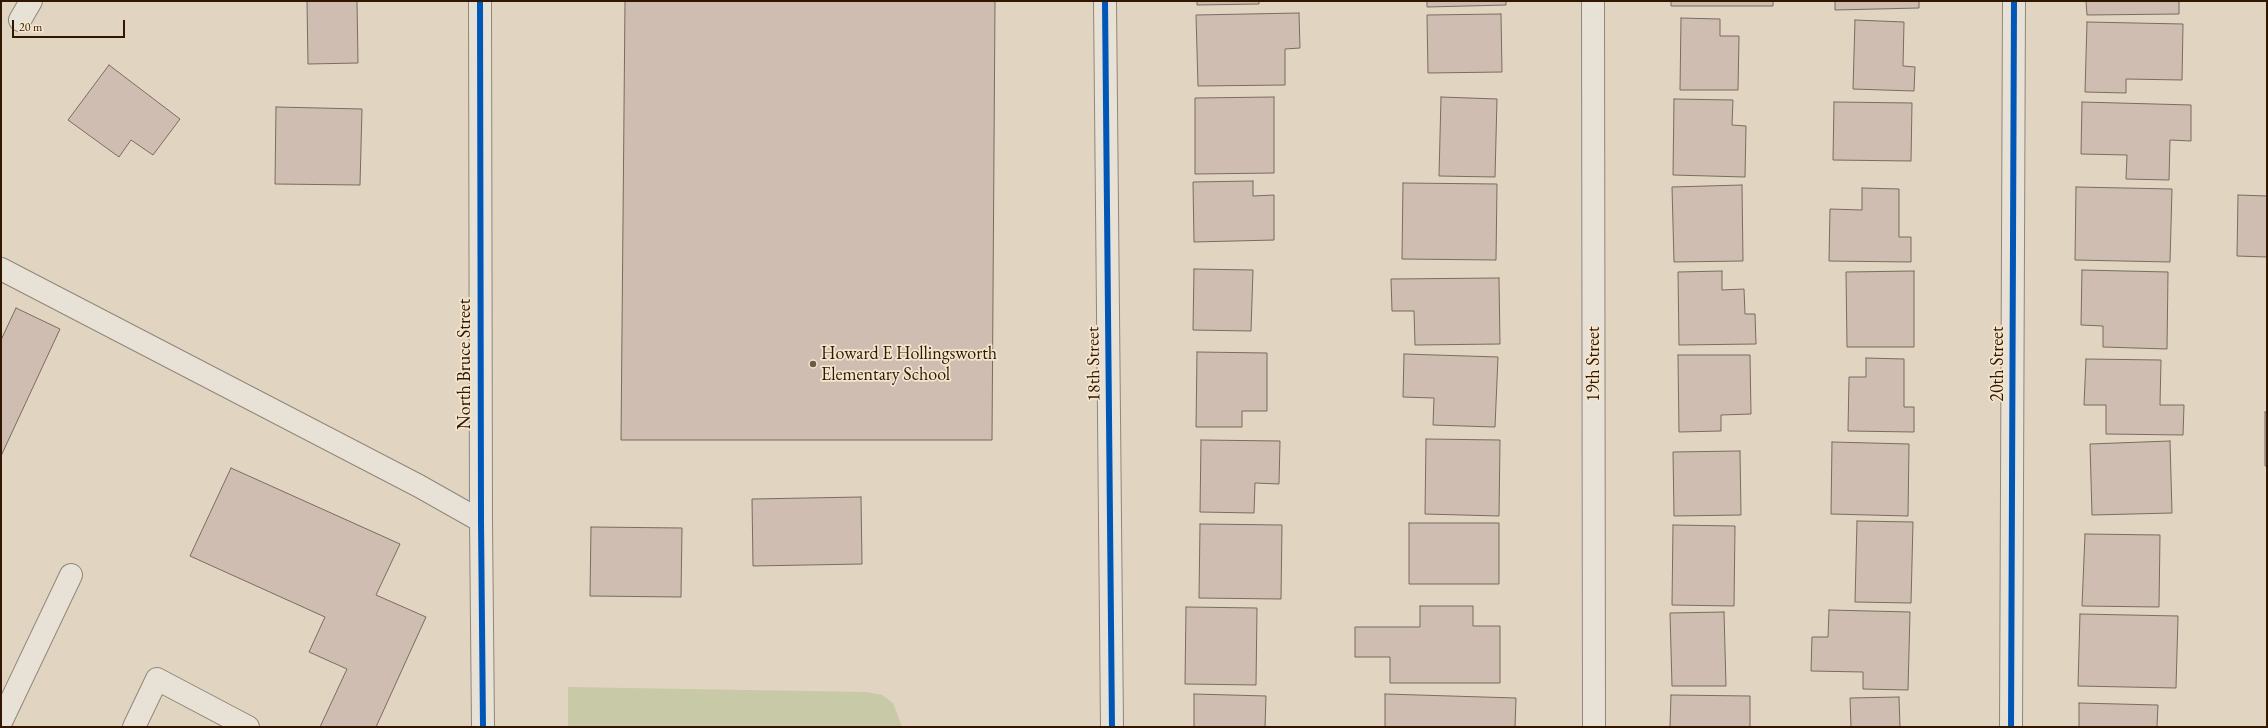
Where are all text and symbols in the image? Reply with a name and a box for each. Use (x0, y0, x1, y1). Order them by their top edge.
scale bar (14, 12, 127, 38)
text: 20 m (19, 19, 42, 35)
street label: North Bruce Street (454, 299, 476, 429)
street label: 18th Street (1083, 326, 1105, 402)
street label: 19th Street (1583, 326, 1605, 402)
street label: 20th Street (1987, 326, 2009, 402)
place label: Howard E Hollingsworth Elementary School (821, 343, 997, 386)
marker: Howard E Hollingsworth Elementary School (808, 359, 818, 369)

